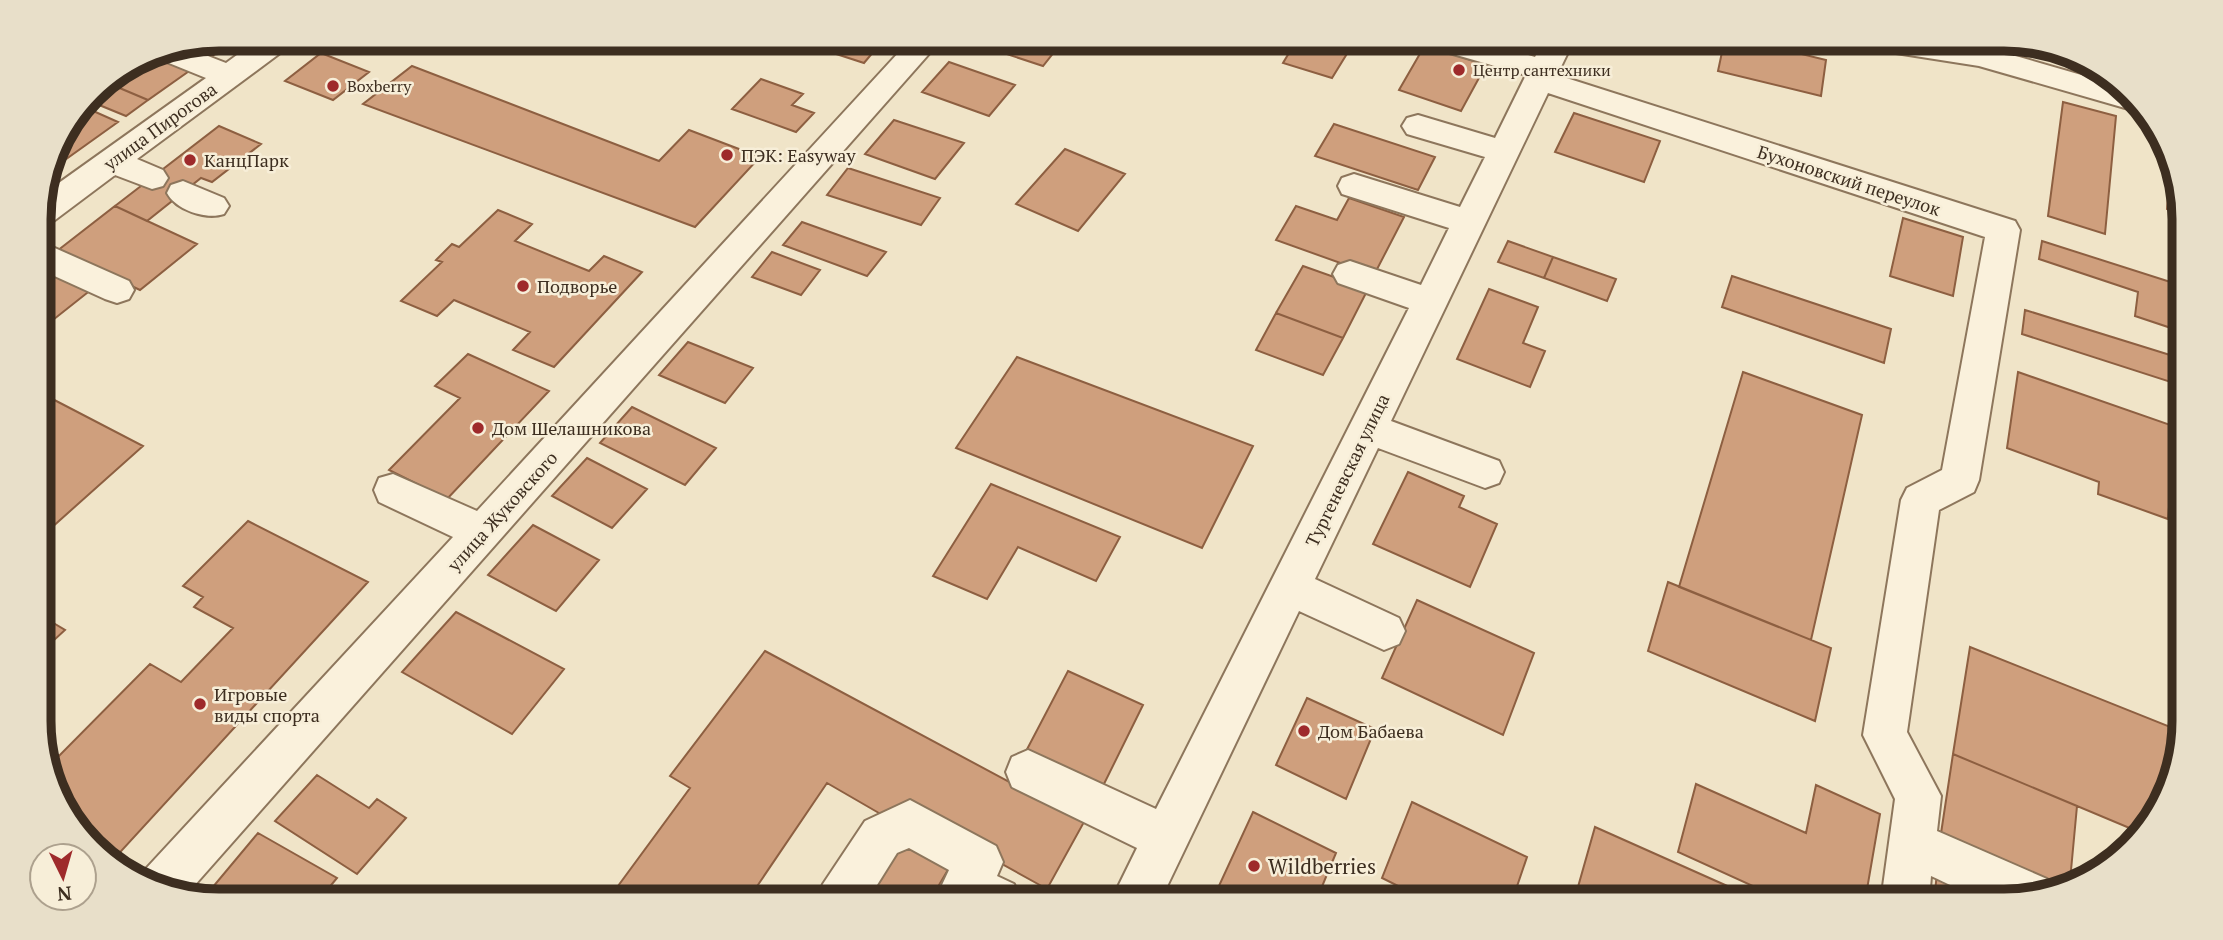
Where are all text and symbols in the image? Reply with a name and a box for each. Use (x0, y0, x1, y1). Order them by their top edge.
place label: Центр сантехники (1473, 59, 1611, 81)
marker: Центр сантехники (1451, 62, 1467, 78)
place label: Boxberry (347, 75, 412, 97)
street label: улица Пирогова (98, 77, 221, 176)
marker: Boxberry (325, 78, 341, 94)
street label: Бухоновский переулок (1754, 139, 1944, 221)
place label: ПЭК: Easyway (741, 143, 856, 167)
marker: ПЭК: Easyway (719, 147, 735, 163)
place label: КанцПарк (204, 148, 289, 172)
marker: КанцПарк (182, 152, 198, 168)
place label: Подворье (537, 274, 617, 298)
marker: Подворье (515, 278, 531, 294)
street label: Тургеневская улица (1299, 389, 1395, 551)
place label: Дом Шелашникова (492, 416, 651, 440)
marker: Дом Шелашникова (470, 420, 486, 436)
street label: улица Жуковского (441, 446, 562, 577)
place label: Игровые виды спорта (214, 682, 320, 727)
marker: Игровые виды спорта (192, 696, 208, 712)
place label: Дом Бабаева (1318, 719, 1424, 743)
marker: Дом Бабаева (1296, 723, 1312, 739)
north arrow (28, 842, 98, 912)
place label: Wildberries (1268, 852, 1376, 880)
marker: Wildberries (1246, 858, 1262, 874)
text: N (56, 881, 73, 908)

